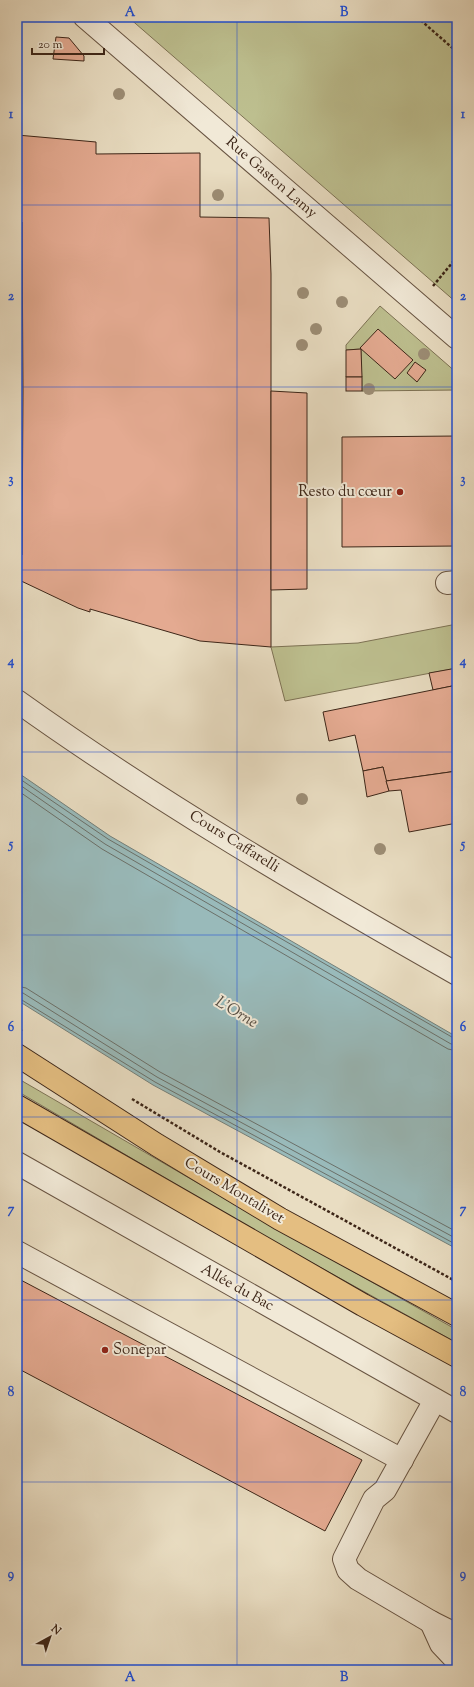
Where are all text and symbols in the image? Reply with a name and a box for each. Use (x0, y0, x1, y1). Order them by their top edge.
text: A (125, 4, 136, 22)
text: B (340, 4, 349, 22)
scale bar (32, 30, 104, 56)
text: 20 m (38, 36, 63, 54)
text: 1 (9, 106, 14, 124)
text: 1 (461, 106, 466, 124)
street label: Rue Gaston Lamy (221, 132, 322, 224)
text: 2 (8, 288, 15, 306)
text: 2 (460, 288, 467, 306)
text: 3 (8, 471, 14, 489)
text: 3 (460, 471, 466, 489)
place label: Resto du cœur (298, 482, 392, 503)
marker: Resto du cœur (395, 487, 405, 497)
text: 4 (7, 653, 15, 671)
text: 4 (459, 653, 467, 671)
street label: Cours Caffarelli (185, 806, 283, 878)
text: 5 (8, 836, 14, 854)
text: 5 (460, 836, 466, 854)
water label: L'Orne (210, 991, 262, 1035)
text: 6 (8, 1019, 15, 1037)
text: 6 (460, 1019, 467, 1037)
street label: Cours Montalivet (180, 1153, 288, 1229)
text: 7 (8, 1201, 15, 1219)
text: 7 (460, 1201, 467, 1219)
street label: Allée du Bac (197, 1259, 278, 1317)
place label: Sonepar (113, 1340, 167, 1361)
marker: Sonepar (100, 1345, 110, 1355)
text: 8 (8, 1384, 15, 1402)
text: 8 (460, 1384, 467, 1402)
text: 9 (8, 1566, 15, 1584)
text: 9 (460, 1566, 467, 1584)
north arrow (30, 1617, 70, 1657)
text: N (47, 1621, 64, 1639)
text: A (125, 1669, 136, 1687)
text: B (340, 1669, 349, 1687)

